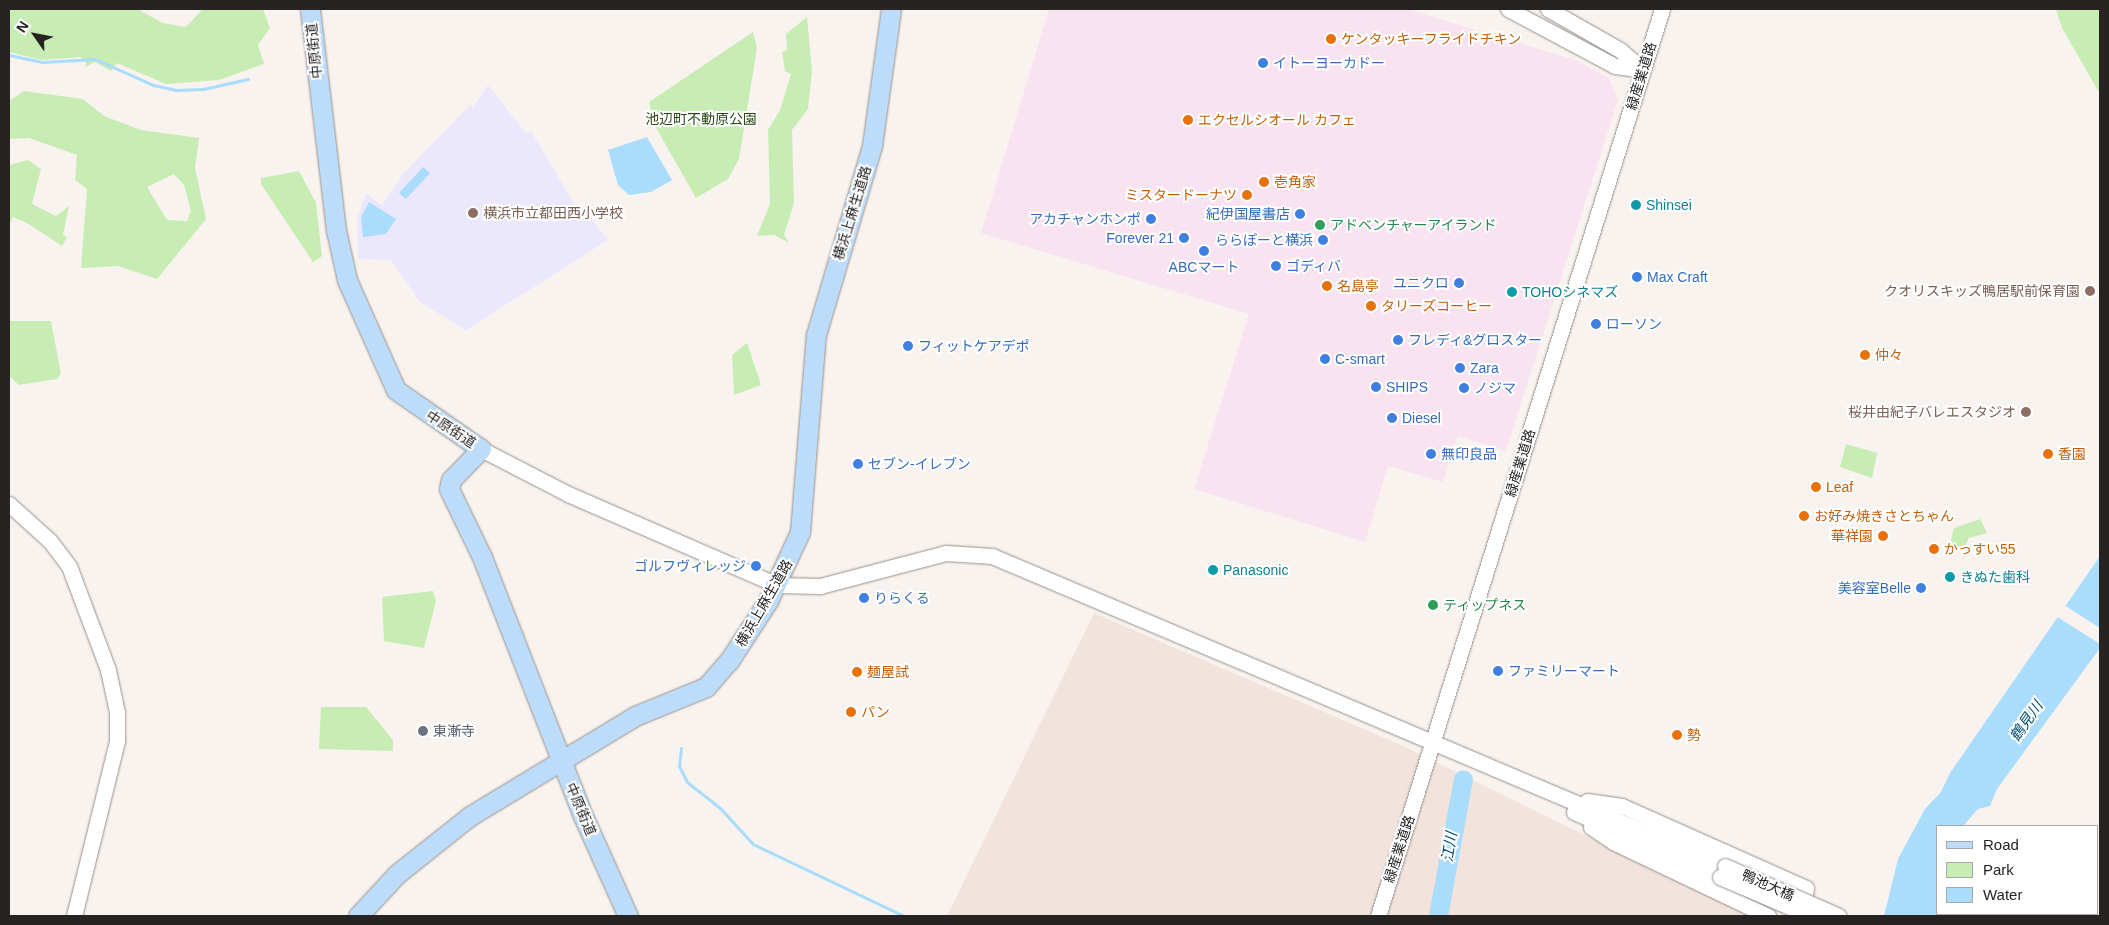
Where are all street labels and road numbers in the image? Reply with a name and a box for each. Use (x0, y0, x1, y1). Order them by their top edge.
street label: 中原街道 (303, 22, 325, 80)
street label: 緑産業道路 (1623, 40, 1659, 112)
street label: 横浜上麻生道路 (830, 164, 874, 262)
street label: 中原街道 (423, 407, 479, 451)
street label: 緑産業道路 (1502, 427, 1538, 499)
street label: 横浜上麻生道路 (732, 556, 796, 650)
street label: 中原街道 (562, 780, 600, 838)
street label: 緑産業道路 (1380, 813, 1418, 885)
street label: 鴨池大橋 (1739, 866, 1797, 904)

